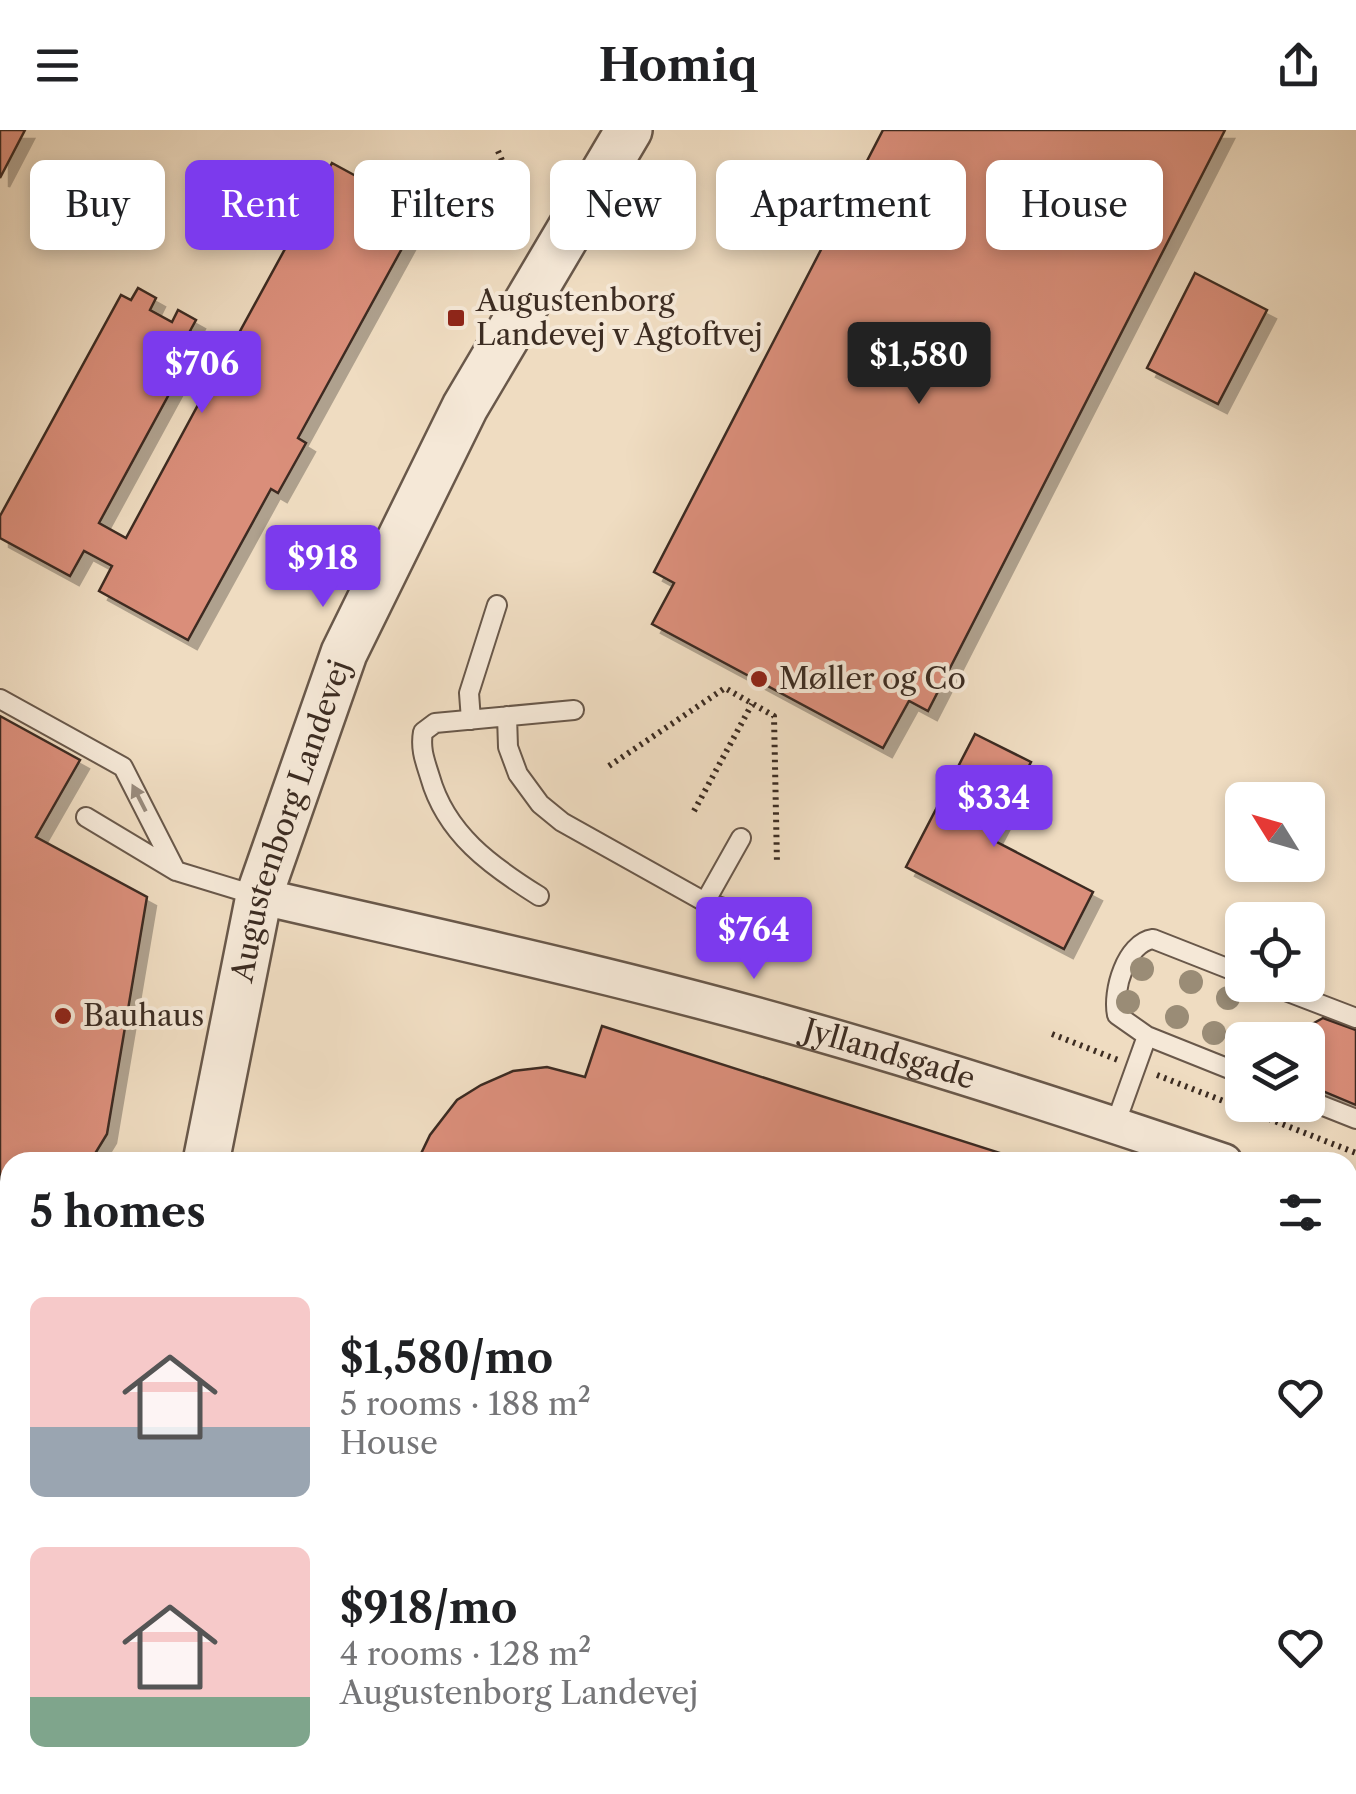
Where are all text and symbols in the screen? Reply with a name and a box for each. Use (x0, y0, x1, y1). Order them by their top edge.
text: Homiq (598, 37, 758, 93)
icon: menu (30, 38, 85, 93)
icon: share (1271, 38, 1326, 93)
chip: Buy (30, 160, 165, 250)
chip: Rent (185, 160, 334, 250)
chip: Filters (354, 160, 530, 250)
chip: New (550, 160, 696, 250)
chip: Apartment (716, 160, 966, 250)
chip: House (986, 160, 1163, 250)
place label: Augustenborg Landevej v Agtoftvej (475, 282, 763, 353)
marker: Augustenborg Landevej v Agtoftvej (445, 307, 467, 329)
pin: $1,580 (838, 322, 1000, 407)
pin: $706 (143, 331, 261, 416)
text: $1,580 (870, 335, 968, 374)
text: $706 (165, 344, 239, 383)
pin: $918 (264, 525, 382, 610)
text: $918 (287, 538, 359, 577)
street label: Augustenborg Landevej (223, 655, 358, 986)
place label: Møller og Co (779, 660, 966, 697)
marker: Møller og Co (748, 668, 770, 690)
pin: $334 (935, 765, 1053, 850)
text: $334 (957, 778, 1031, 817)
north arrow (1225, 782, 1325, 882)
map controls (1225, 782, 1325, 1122)
one-way arrow (131, 784, 148, 813)
pin: $764 (695, 897, 813, 982)
button: locate (1225, 902, 1325, 1002)
text: $764 (718, 910, 790, 949)
place label: Bauhaus (83, 997, 204, 1034)
marker: Bauhaus (52, 1005, 74, 1027)
street label: Jyllandsgade (796, 1010, 980, 1097)
button: layers (1225, 1022, 1325, 1122)
icon: filters (1273, 1185, 1328, 1240)
text: 5 homes (30, 1186, 206, 1238)
text: $1,580/mo (340, 1332, 553, 1384)
icon: home (110, 1337, 230, 1457)
icon: heart (1273, 1370, 1328, 1425)
text: 5 rooms · 188 m² (340, 1384, 591, 1423)
text: House (340, 1423, 438, 1462)
text: $918/mo (340, 1582, 518, 1634)
icon: home (110, 1587, 230, 1707)
icon: heart (1273, 1620, 1328, 1675)
text: 4 rooms · 128 m² (340, 1634, 591, 1673)
text: Augustenborg Landevej (340, 1673, 698, 1712)

